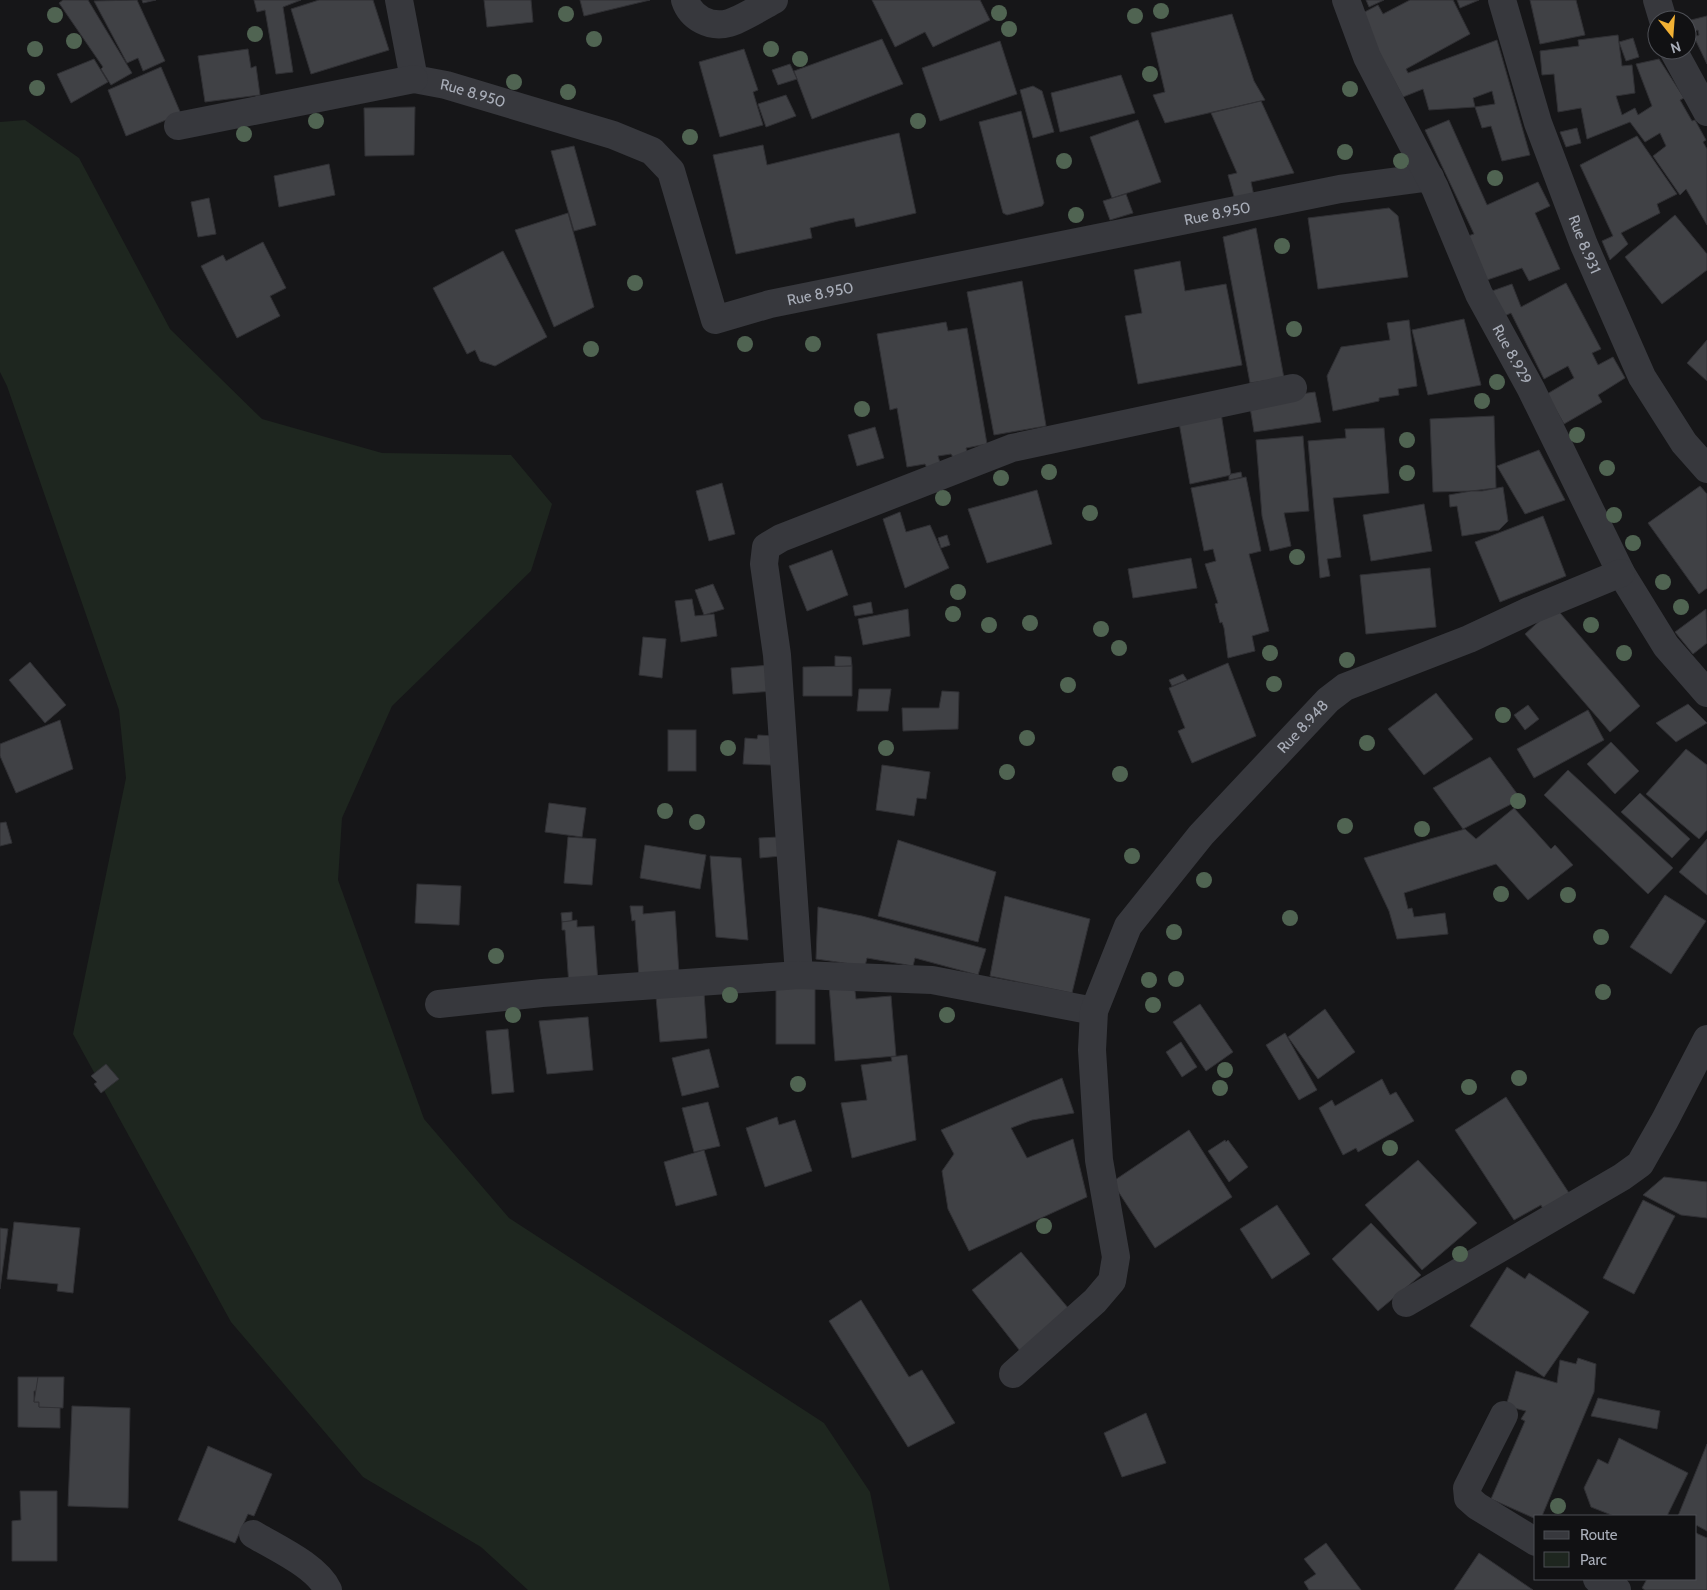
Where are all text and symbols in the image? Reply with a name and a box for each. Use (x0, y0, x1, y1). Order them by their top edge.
north arrow (1647, 10, 1697, 60)
text: N (1668, 37, 1683, 57)
street label: Rue 8.950 (439, 75, 508, 111)
street label: Rue 8.950 (1183, 198, 1252, 229)
street label: Rue 8.931 (1565, 213, 1604, 276)
street label: Rue 8.950 (786, 278, 855, 309)
street label: Rue 8.929 (1489, 322, 1536, 387)
street label: Rue 8.948 (1274, 696, 1332, 757)
legend (1534, 1515, 1697, 1580)
text: Route (1580, 1526, 1618, 1544)
text: Parc (1580, 1551, 1607, 1569)

